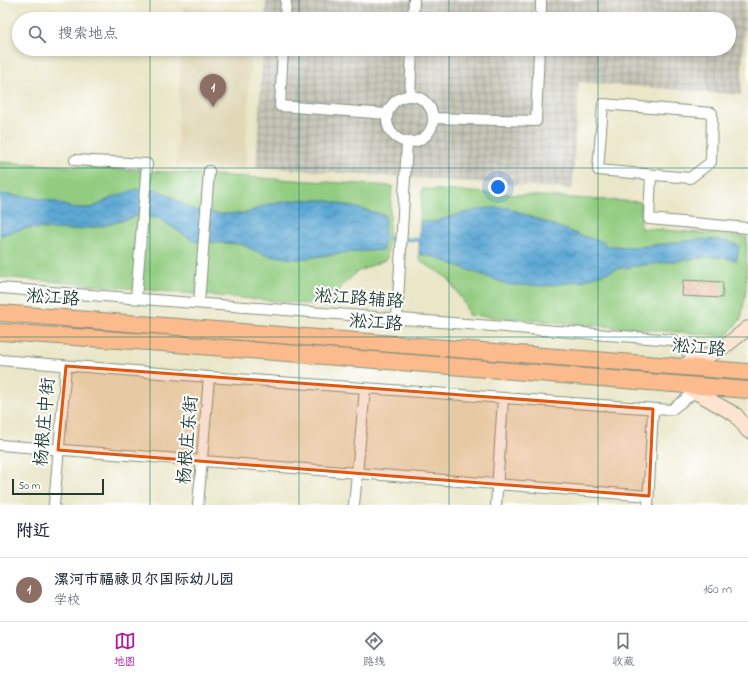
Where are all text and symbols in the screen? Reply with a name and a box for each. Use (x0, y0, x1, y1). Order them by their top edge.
search box (12, 12, 736, 56)
icon: search (26, 23, 48, 45)
text: 搜索地点 (58, 23, 118, 45)
pin: 1 (200, 74, 226, 107)
your location (488, 177, 508, 197)
street label: 淞江路 (25, 284, 81, 314)
street label: 淞江路辅路 (313, 284, 405, 316)
street label: 淞江路 (348, 309, 404, 339)
street label: 淞江路 (671, 334, 727, 364)
street label: 杨根庄中街 (29, 376, 63, 468)
street label: 杨根庄东街 (172, 394, 206, 486)
scale bar (12, 477, 104, 496)
text: 50 m (18, 478, 40, 494)
text: 附近 (16, 519, 50, 544)
text: 漯河市福禄贝尔国际幼儿园 (54, 569, 234, 591)
text: 1 (27, 580, 31, 599)
text: 160 m (703, 580, 732, 599)
text: 学校 (54, 591, 80, 610)
tab: 地图 (114, 630, 136, 670)
tab: 路线 (363, 630, 385, 670)
tab: 收藏 (612, 630, 634, 670)

